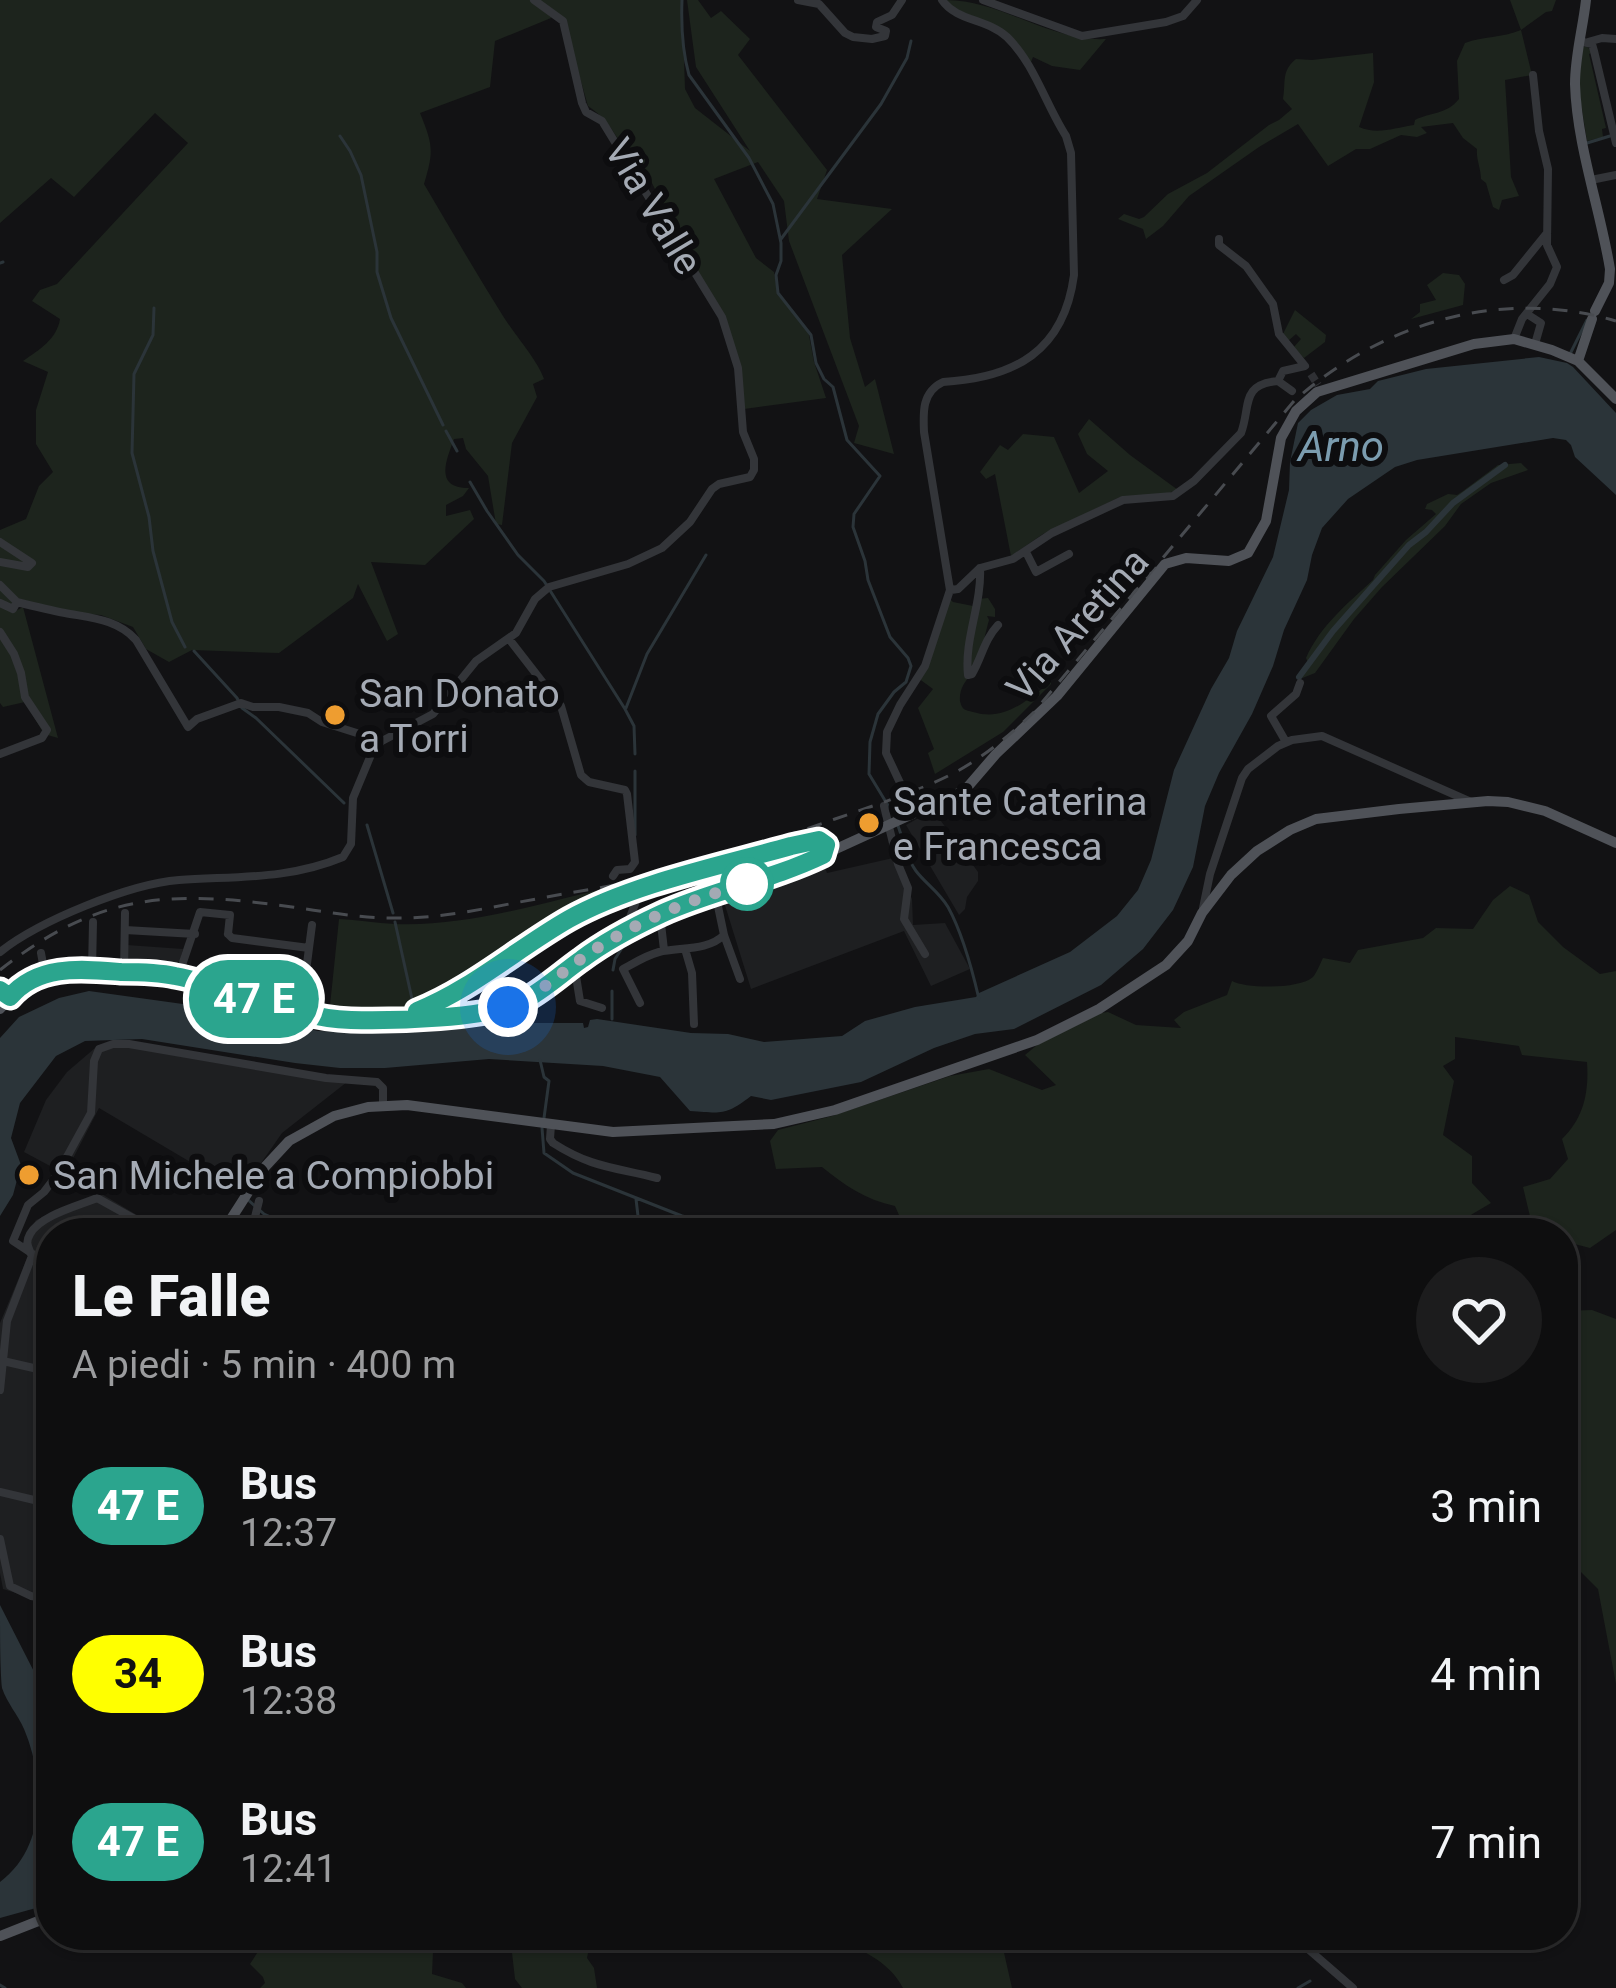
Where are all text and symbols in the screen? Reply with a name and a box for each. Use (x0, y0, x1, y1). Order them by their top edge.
street label: Via Valle (595, 130, 711, 283)
water label: Arno (1296, 422, 1384, 471)
street label: Via Aretina (997, 539, 1158, 710)
place label: San Donato a Torri (359, 671, 560, 762)
marker: San Donato a Torri (322, 702, 348, 728)
place label: Sante Caterina e Francesca (893, 779, 1148, 870)
marker: Sante Caterina e Francesca (856, 810, 882, 836)
unlabelled marker (722, 859, 772, 909)
line badge: 47 E (170, 960, 338, 1038)
text: 47 E (213, 974, 295, 1023)
your location (478, 977, 538, 1037)
place label: San Michele a Compiobbi (53, 1153, 494, 1199)
marker: San Michele a Compiobbi (16, 1162, 42, 1188)
button: heart (1416, 1257, 1542, 1383)
text: Le Falle (72, 1263, 270, 1330)
text: A piedi · 5 min · 400 m (72, 1342, 456, 1388)
text: Bus (240, 1457, 317, 1510)
text: 3 min (1430, 1480, 1542, 1533)
text: 47 E (97, 1481, 179, 1530)
text: 12:37 (240, 1510, 337, 1556)
text: Bus (240, 1625, 317, 1678)
text: 4 min (1430, 1648, 1542, 1701)
text: 34 (114, 1649, 162, 1698)
text: 12:38 (240, 1678, 337, 1724)
text: Bus (240, 1793, 317, 1846)
text: 7 min (1430, 1816, 1542, 1869)
text: 47 E (97, 1817, 179, 1866)
text: 12:41 (240, 1846, 337, 1892)

